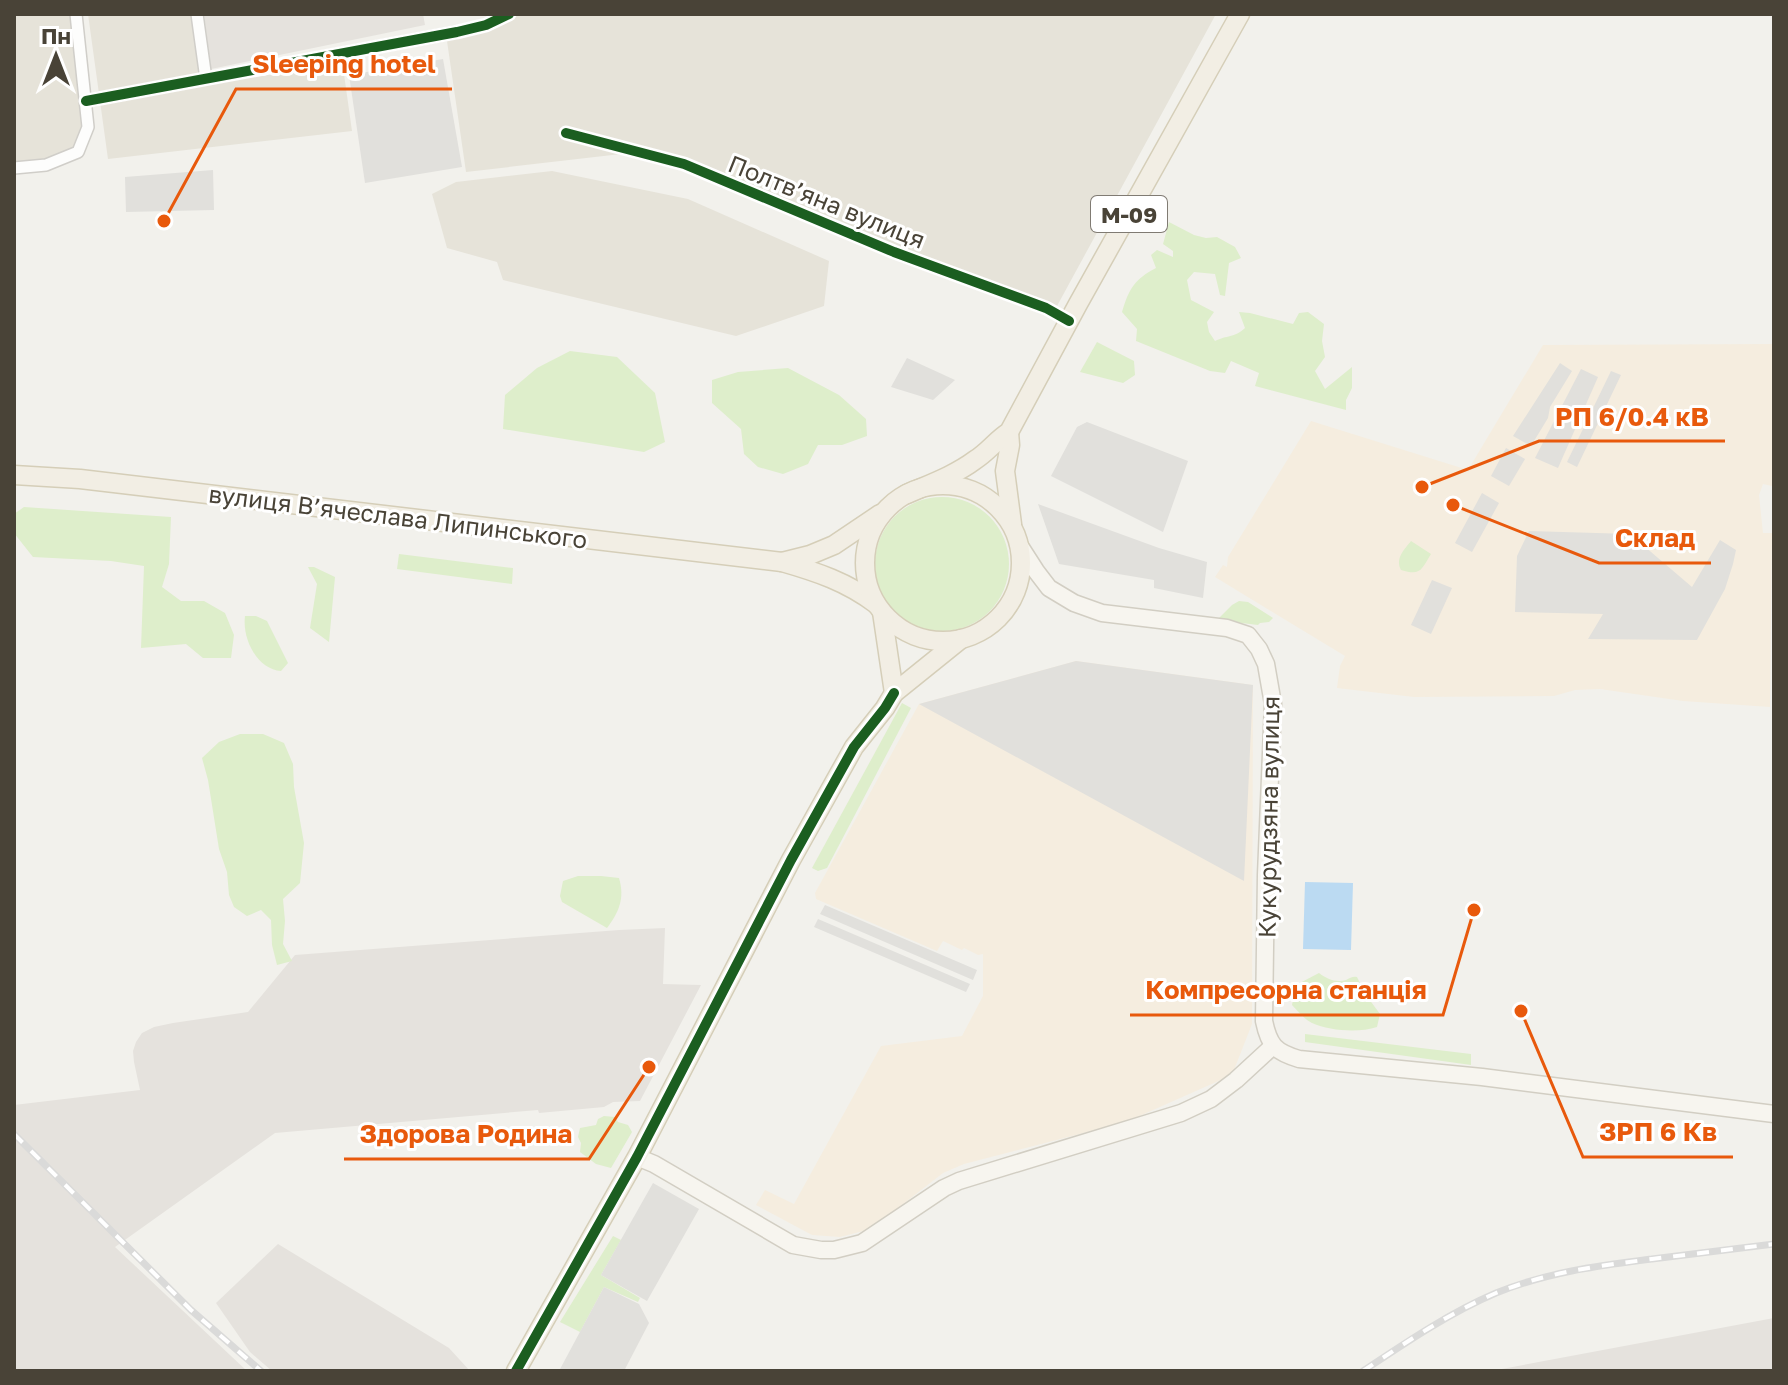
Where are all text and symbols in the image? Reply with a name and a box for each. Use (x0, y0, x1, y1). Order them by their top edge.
north arrow (16, 16, 96, 96)
text: Пн (41, 22, 71, 49)
callout: Sleeping hotel (236, 39, 452, 89)
text: Sleeping hotel (252, 48, 436, 79)
street label: Полтвʼяна вулиця (724, 148, 930, 254)
road number: М-09 (1091, 196, 1167, 232)
callout: РП 6/0.4 кВ (1539, 391, 1725, 441)
text: РП 6/0.4 кВ (1555, 401, 1709, 432)
street label: вулиця Вʼячеслава Липинського (207, 478, 589, 554)
callout: Склад (1599, 513, 1711, 563)
text: Склад (1615, 522, 1695, 553)
street label: Кукурудзяна вулиця (1251, 696, 1285, 938)
callout: Компресорна станція (1130, 965, 1443, 1015)
text: Компресорна станція (1145, 974, 1427, 1005)
callout: ЗРП 6 Кв (1583, 1107, 1733, 1157)
callout: Здорова Родина (344, 1109, 589, 1159)
text: ЗРП 6 Кв (1599, 1116, 1717, 1147)
text: Здорова Родина (360, 1118, 572, 1149)

